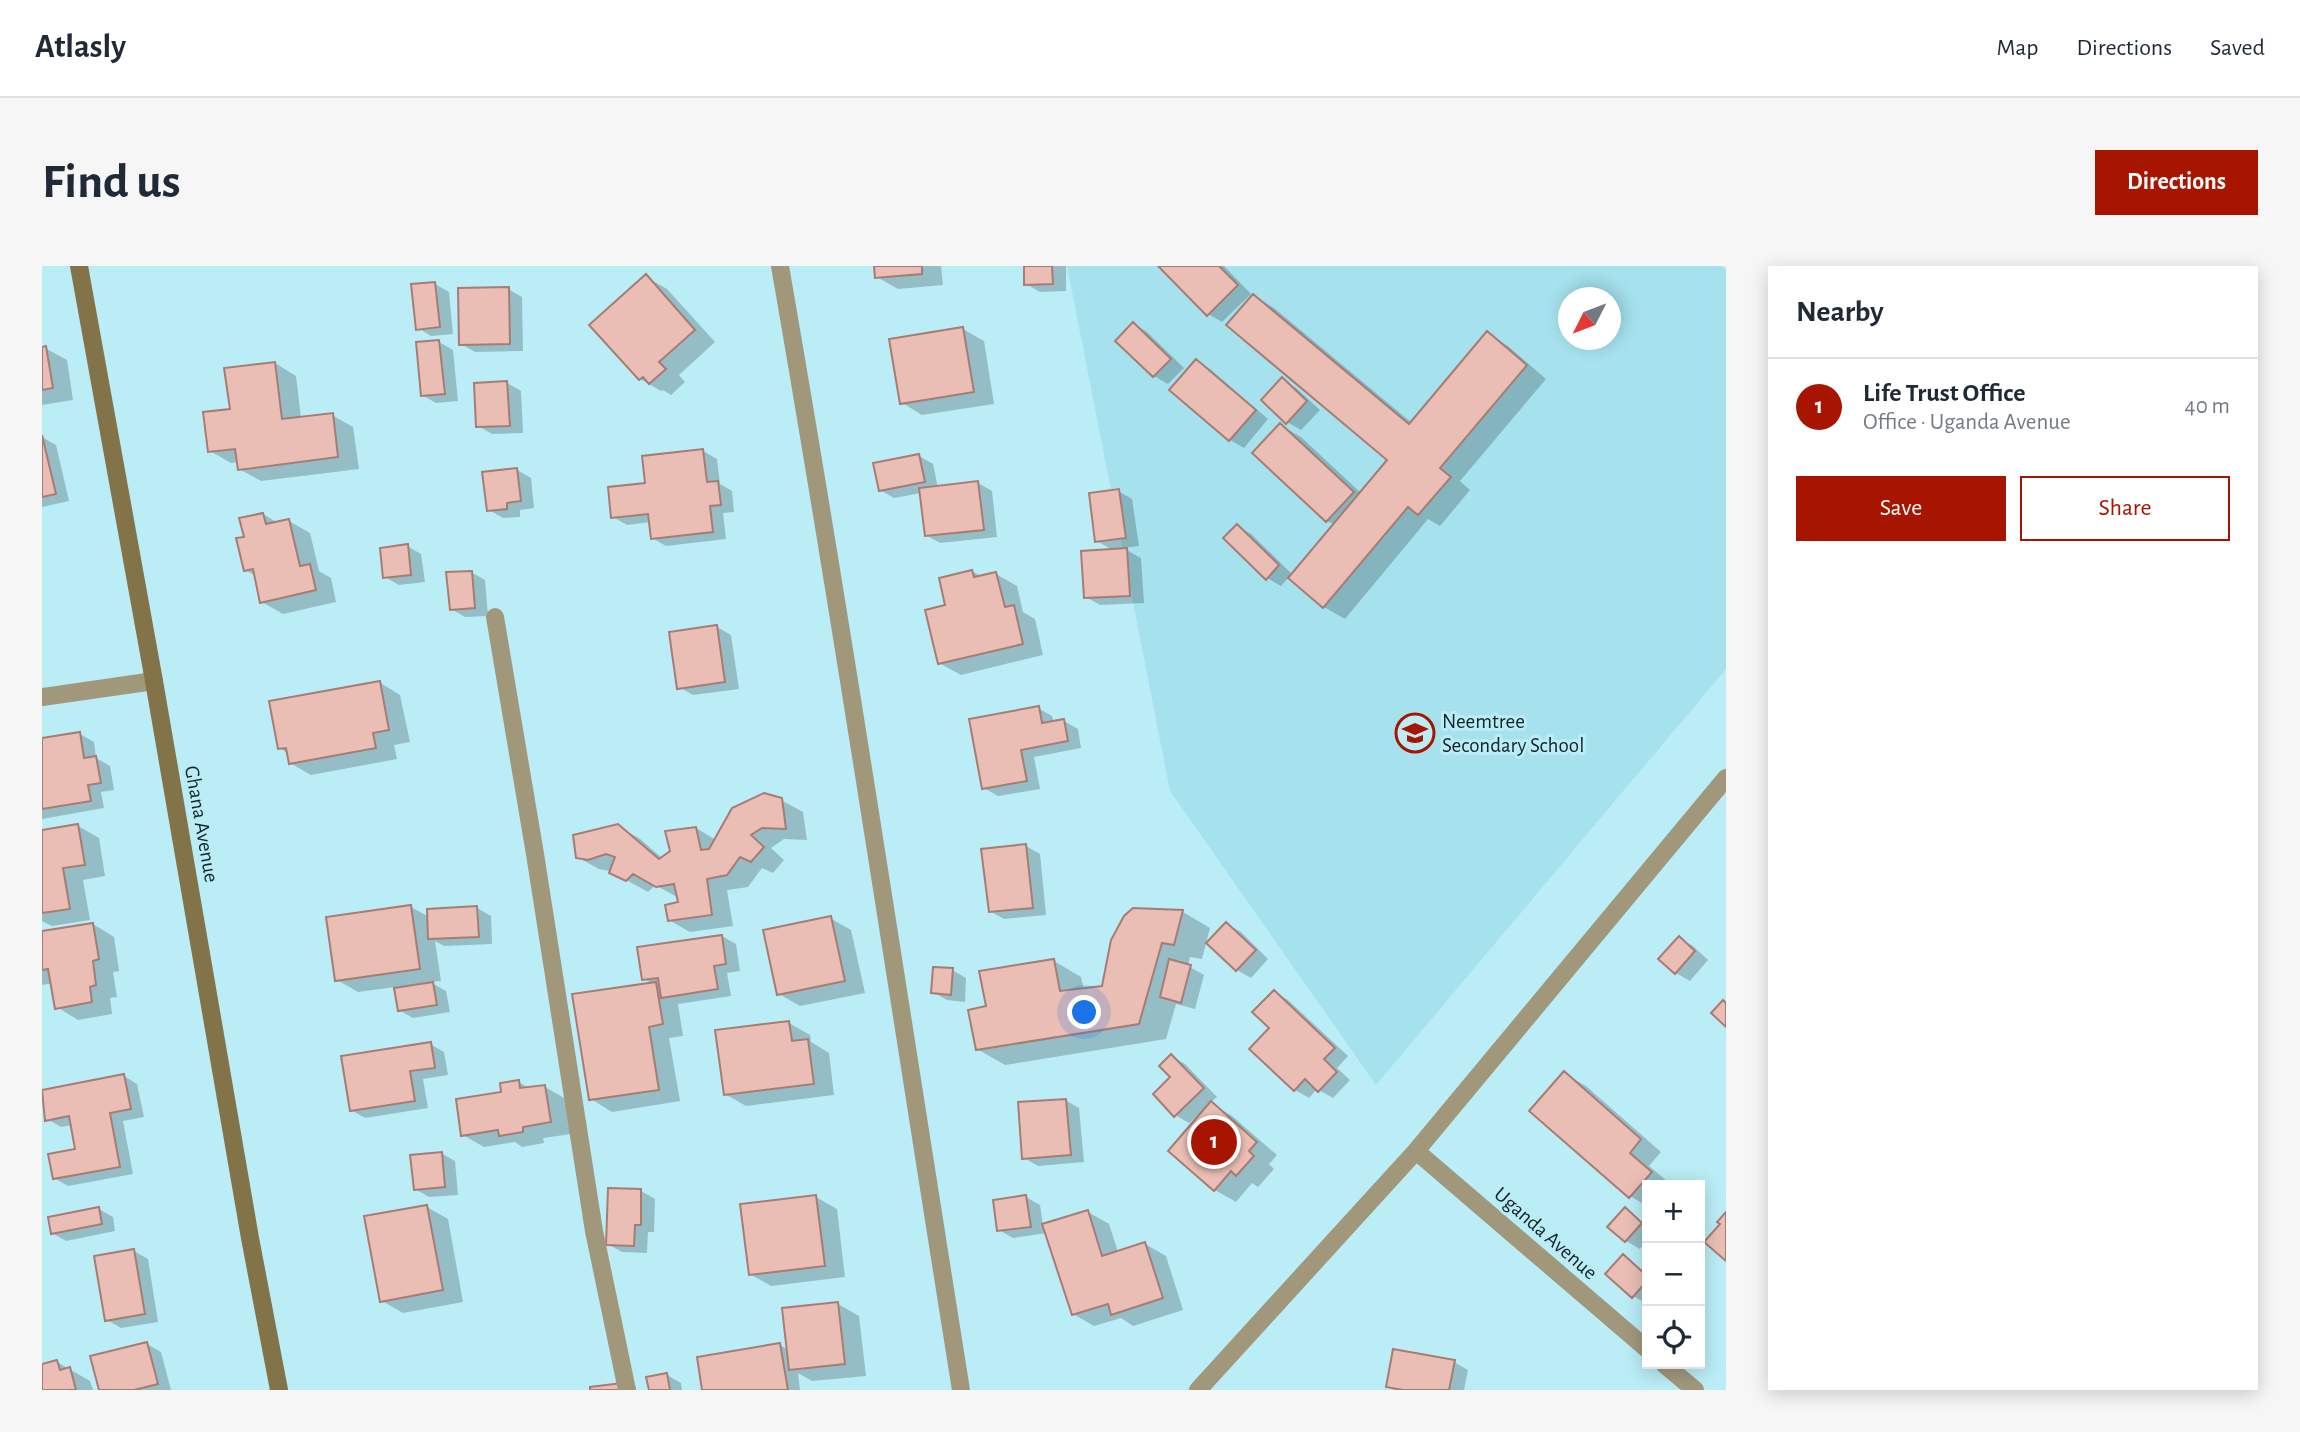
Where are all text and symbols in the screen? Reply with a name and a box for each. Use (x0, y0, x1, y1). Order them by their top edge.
text: Atlasly (35, 31, 126, 64)
text: Map (1996, 36, 2038, 60)
text: Directions (2076, 36, 2172, 60)
text: Saved (2210, 36, 2265, 60)
button: Directions (2095, 150, 2258, 215)
text: Find us (42, 158, 181, 207)
north arrow (1558, 287, 1621, 350)
text: Nearby (1796, 297, 1884, 327)
text: Life Trust Office (1863, 380, 2026, 406)
text: 1 (1815, 395, 1823, 418)
text: 40 m (2185, 395, 2230, 418)
text: Office · Uganda Avenue (1863, 411, 2071, 434)
button: Save (1796, 476, 2006, 541)
button: Share (2020, 476, 2230, 541)
place label: Neemtree Secondary School (1442, 711, 1584, 756)
school or university icon: Neemtree Secondary School (1394, 712, 1436, 754)
street label: Ghana Avenue (181, 764, 222, 884)
your location (1067, 995, 1101, 1029)
pin: 1 (1191, 1116, 1237, 1168)
map controls (1642, 1180, 1705, 1369)
button: + (1642, 1180, 1705, 1243)
street label: Uganda Avenue (1490, 1183, 1601, 1284)
button: − (1642, 1243, 1705, 1306)
button: locate (1642, 1306, 1705, 1369)

